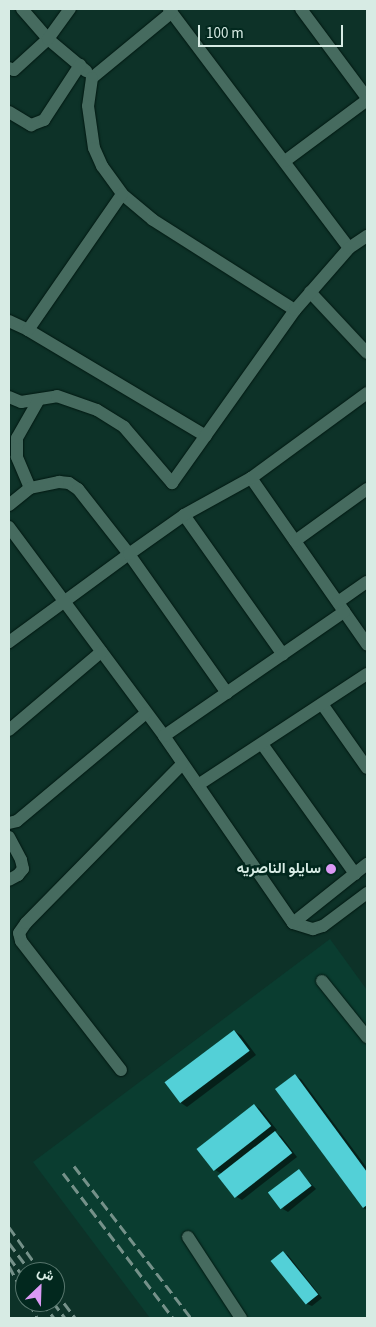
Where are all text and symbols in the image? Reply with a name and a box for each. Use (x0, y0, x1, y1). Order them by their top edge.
scale bar (201, 15, 346, 47)
text: 100 m (206, 23, 244, 44)
place label: سايلو الناصريه (237, 860, 321, 878)
marker: سايلو الناصريه (325, 863, 337, 875)
north arrow (15, 1262, 65, 1312)
text: ش (34, 1262, 57, 1287)

